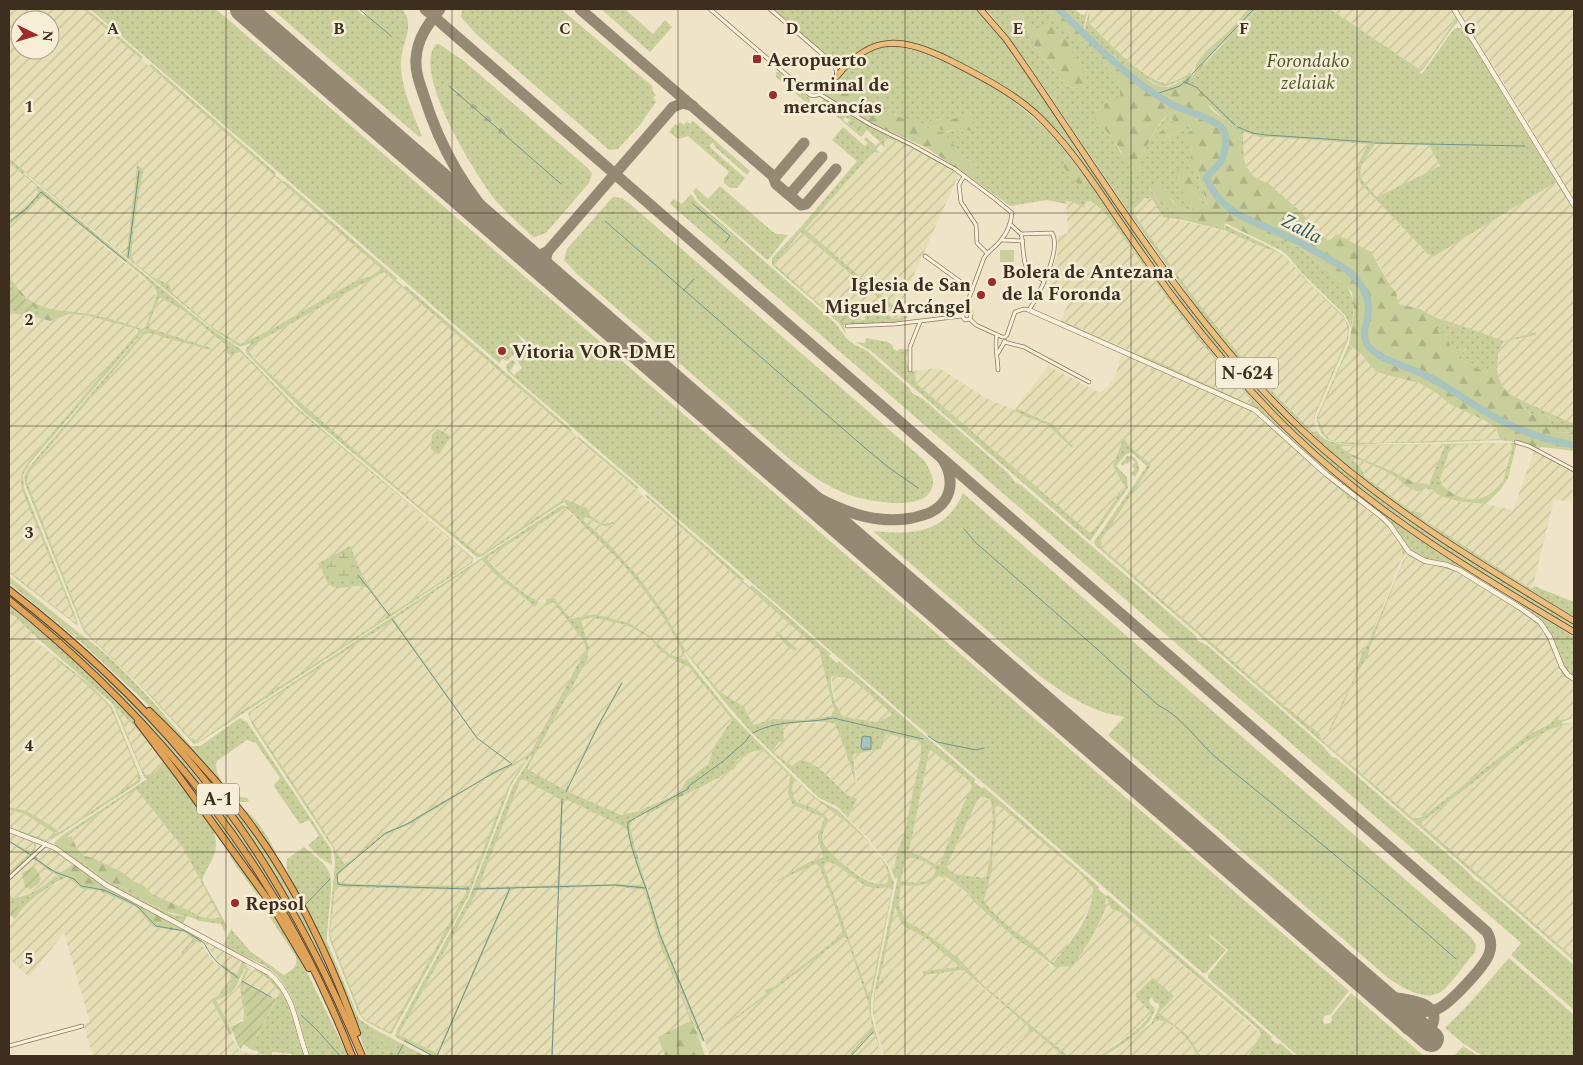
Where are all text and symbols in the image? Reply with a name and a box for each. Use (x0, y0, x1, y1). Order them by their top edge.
north arrow (10, 10, 60, 60)
text: A (107, 17, 120, 41)
text: B (333, 17, 345, 41)
text: C (559, 17, 571, 41)
text: D (786, 17, 799, 41)
text: E (1013, 17, 1023, 41)
text: F (1239, 17, 1249, 41)
text: G (1464, 17, 1476, 41)
text: N (36, 29, 58, 43)
place label: Aeropuerto (767, 46, 867, 75)
park label: Forondako zelaiak (1266, 47, 1350, 98)
marker: Aeropuerto (751, 53, 763, 65)
place label: Terminal de mercancías (783, 71, 889, 122)
marker: Terminal de mercancías (767, 89, 779, 101)
text: 1 (25, 95, 33, 119)
water label: Zalla (1276, 206, 1327, 252)
place label: Bolera de Antezana de la Foronda (1002, 258, 1174, 309)
place label: Iglesia de San Miguel Arcángel (825, 271, 971, 322)
marker: Bolera de Antezana de la Foronda (986, 276, 998, 288)
marker: Iglesia de San Miguel Arcángel (975, 289, 987, 301)
text: 2 (25, 308, 34, 332)
place label: Vitoria VOR-DME (512, 338, 676, 367)
marker: Vitoria VOR-DME (496, 345, 508, 357)
road number: N-624 (1216, 358, 1278, 388)
text: 3 (25, 521, 34, 545)
text: 4 (25, 734, 34, 758)
road number: A-1 (197, 784, 239, 814)
place label: Repsol (245, 890, 304, 919)
marker: Repsol (229, 897, 241, 909)
text: 5 (25, 947, 33, 971)

